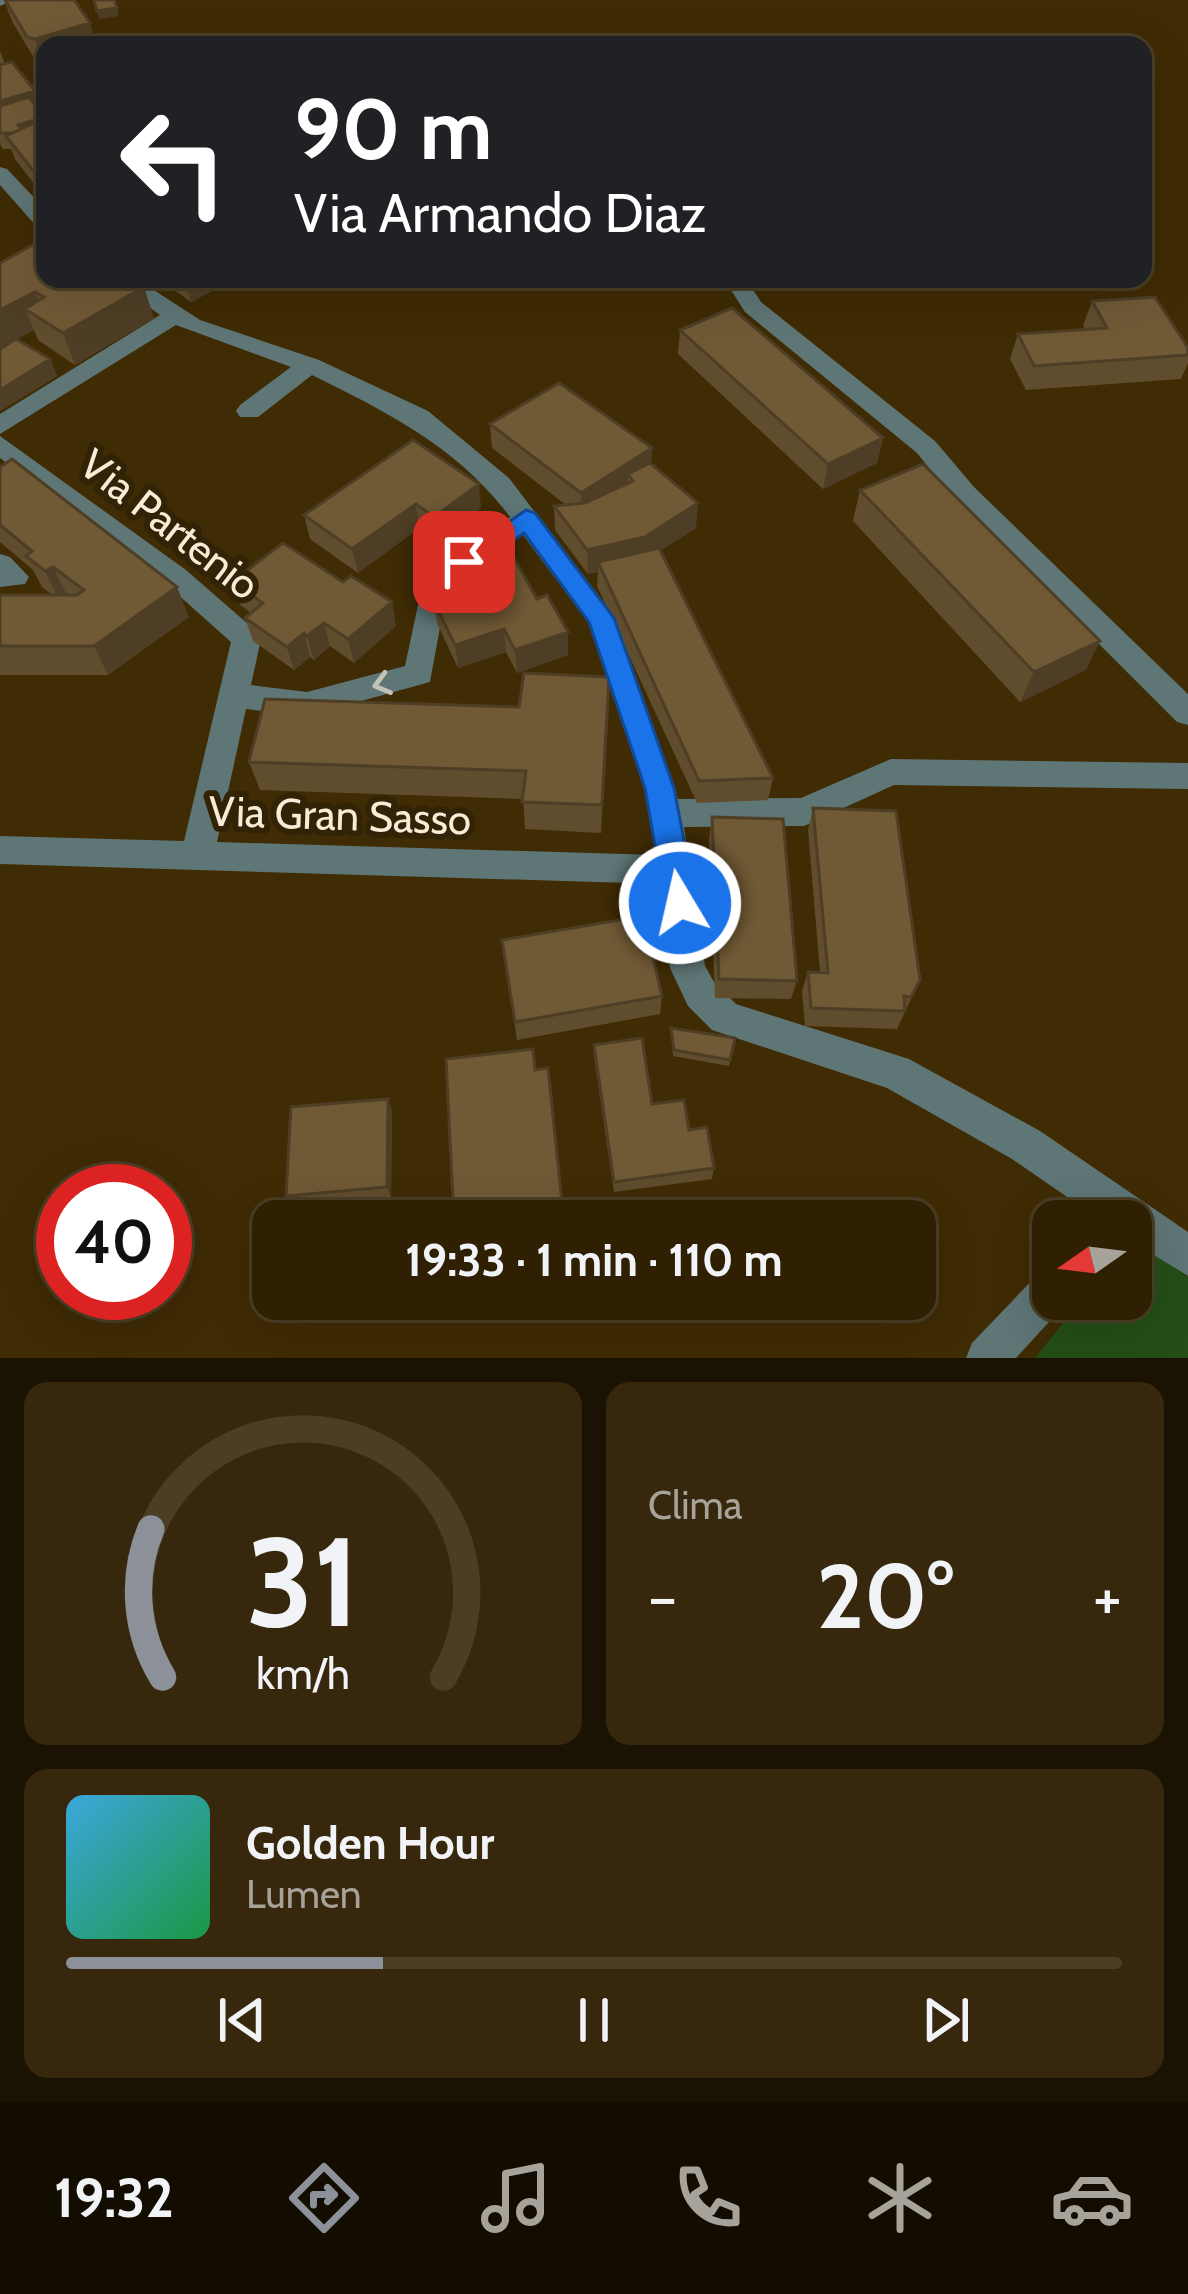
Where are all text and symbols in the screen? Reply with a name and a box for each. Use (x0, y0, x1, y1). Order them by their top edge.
text: 90 m (294, 78, 492, 180)
icon: left (96, 84, 252, 240)
text: Via Armando Diaz (294, 180, 706, 246)
street label: Via Partenio (70, 438, 270, 610)
pin (413, 511, 515, 613)
icon: arrive (431, 529, 497, 595)
one-way arrow (372, 670, 393, 695)
street label: Via Gran Sasso (208, 784, 472, 846)
position arrow (617, 840, 743, 966)
speed limit sign: 40 (36, 1164, 192, 1320)
north arrow (1032, 1200, 1152, 1320)
map controls (1032, 1200, 1152, 1320)
text: 19:33 · 1 min · 110 m (405, 1233, 783, 1287)
text: Clima (648, 1481, 742, 1529)
text: 31 (246, 1506, 360, 1657)
text: 20° (816, 1541, 954, 1651)
text: − (648, 1556, 677, 1637)
text: + (1093, 1556, 1122, 1637)
text: km/h (256, 1647, 350, 1699)
text: Golden Hour (246, 1816, 494, 1870)
text: Lumen (246, 1870, 362, 1918)
icon: previous (209, 1987, 275, 2053)
icon: pause (561, 1987, 627, 2053)
icon: next (913, 1987, 979, 2053)
icon: directions (282, 2156, 366, 2240)
icon: music (474, 2156, 558, 2240)
icon: phone (666, 2156, 750, 2240)
icon: climate (858, 2156, 942, 2240)
icon: car (1050, 2156, 1134, 2240)
text: 19:32 (54, 2165, 174, 2231)

